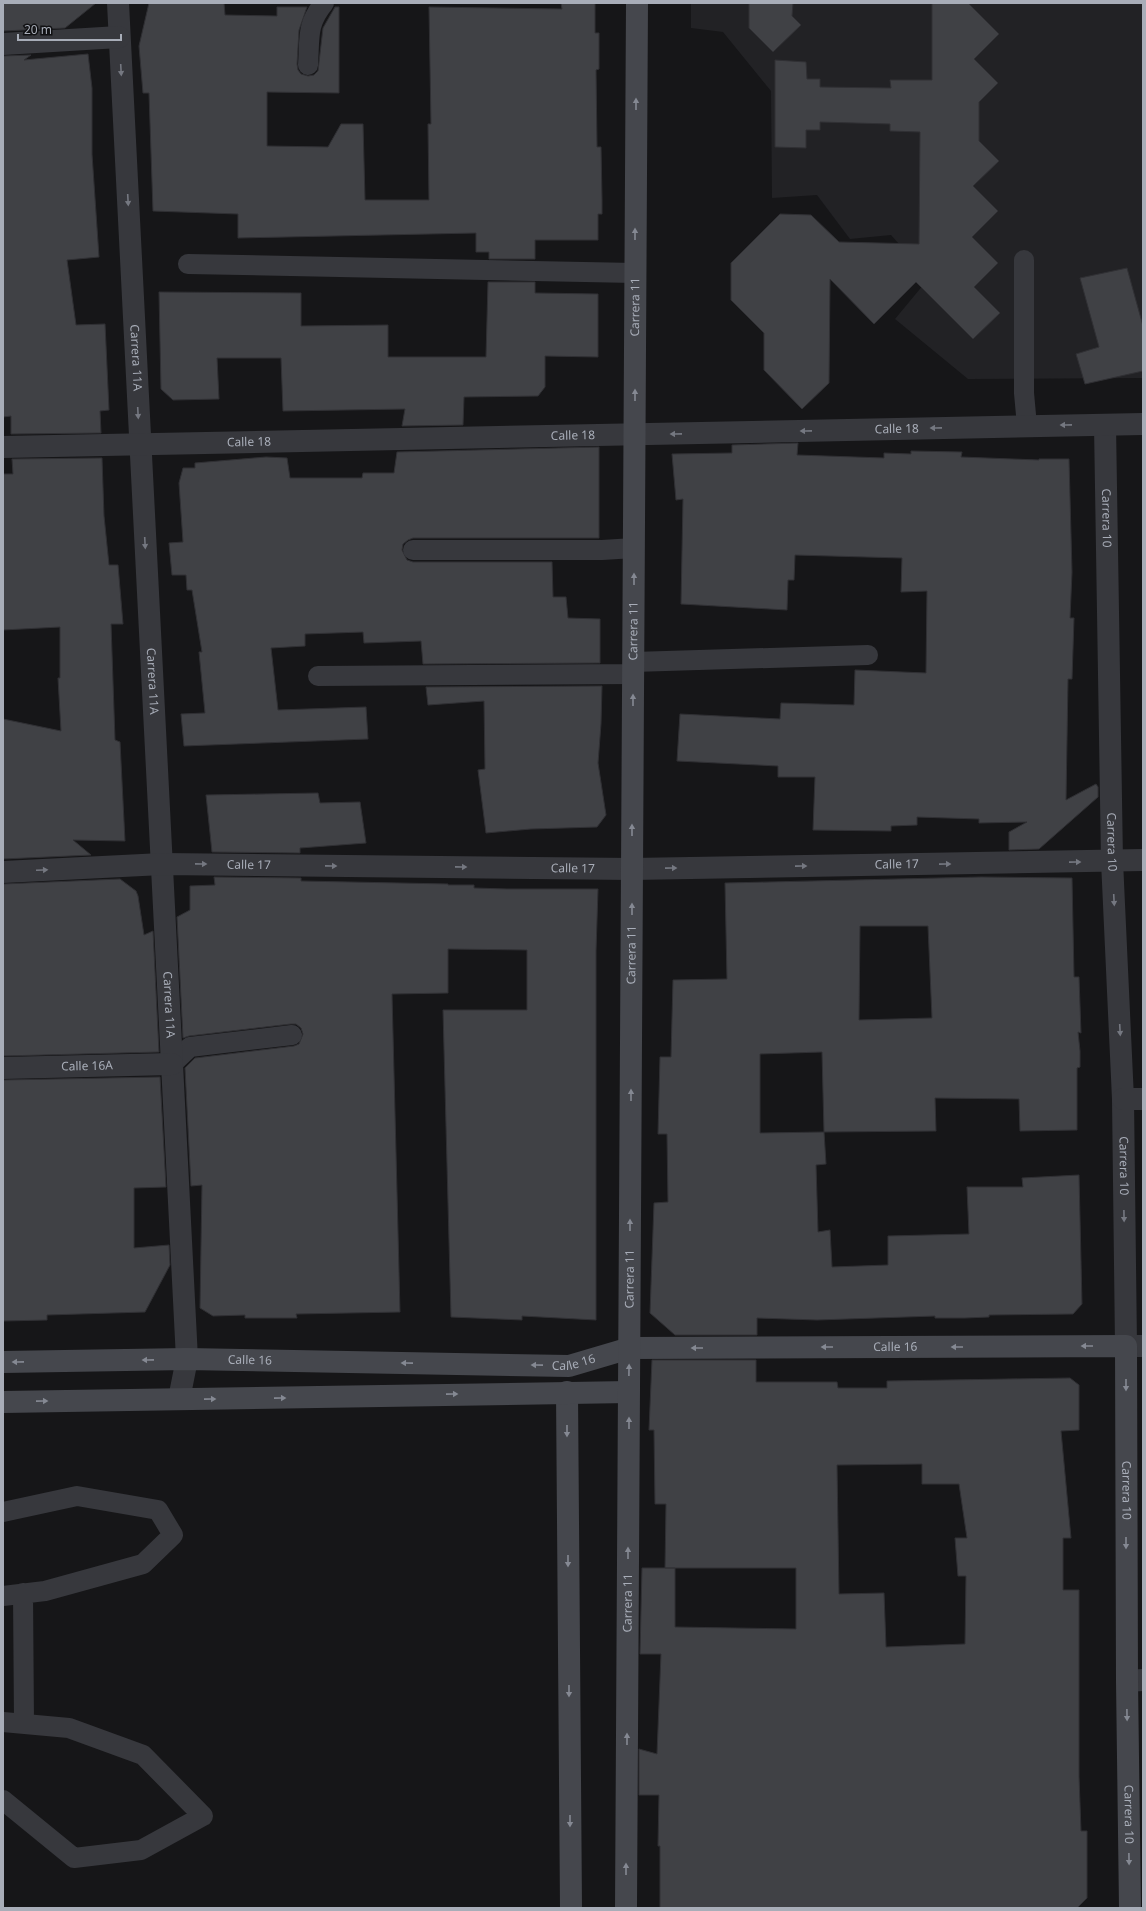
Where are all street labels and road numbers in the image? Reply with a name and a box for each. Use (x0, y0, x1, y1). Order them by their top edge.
street label: Carrera 11 (626, 277, 643, 337)
street label: Carrera 11A (126, 324, 147, 392)
street label: Calle 18 (875, 420, 919, 437)
street label: Calle 18 (551, 426, 595, 444)
street label: Calle 18 (227, 433, 271, 450)
street label: Carrera 10 (1098, 488, 1116, 548)
street label: Carrera 11 (624, 601, 642, 661)
street label: Carrera 11A (143, 647, 163, 715)
street label: Carrera 10 (1103, 812, 1121, 872)
street label: Calle 17 (874, 855, 919, 873)
street label: Calle 17 (227, 856, 271, 873)
street label: Calle 17 (551, 859, 595, 877)
street label: Carrera 11 (622, 925, 640, 985)
street label: Carrera 11A (159, 971, 180, 1039)
street label: Calle 16A (61, 1056, 113, 1075)
street label: Carrera 10 (1115, 1136, 1133, 1195)
street label: Carrera 11 (620, 1249, 638, 1309)
street label: Calle 16 (873, 1338, 918, 1355)
street label: Calle 16 (552, 1350, 597, 1374)
street label: Calle 16 (228, 1351, 272, 1369)
street label: Carrera 10 (1118, 1461, 1136, 1520)
street label: Carrera 11 (619, 1573, 636, 1633)
street label: Carrera 10 (1120, 1785, 1138, 1844)

